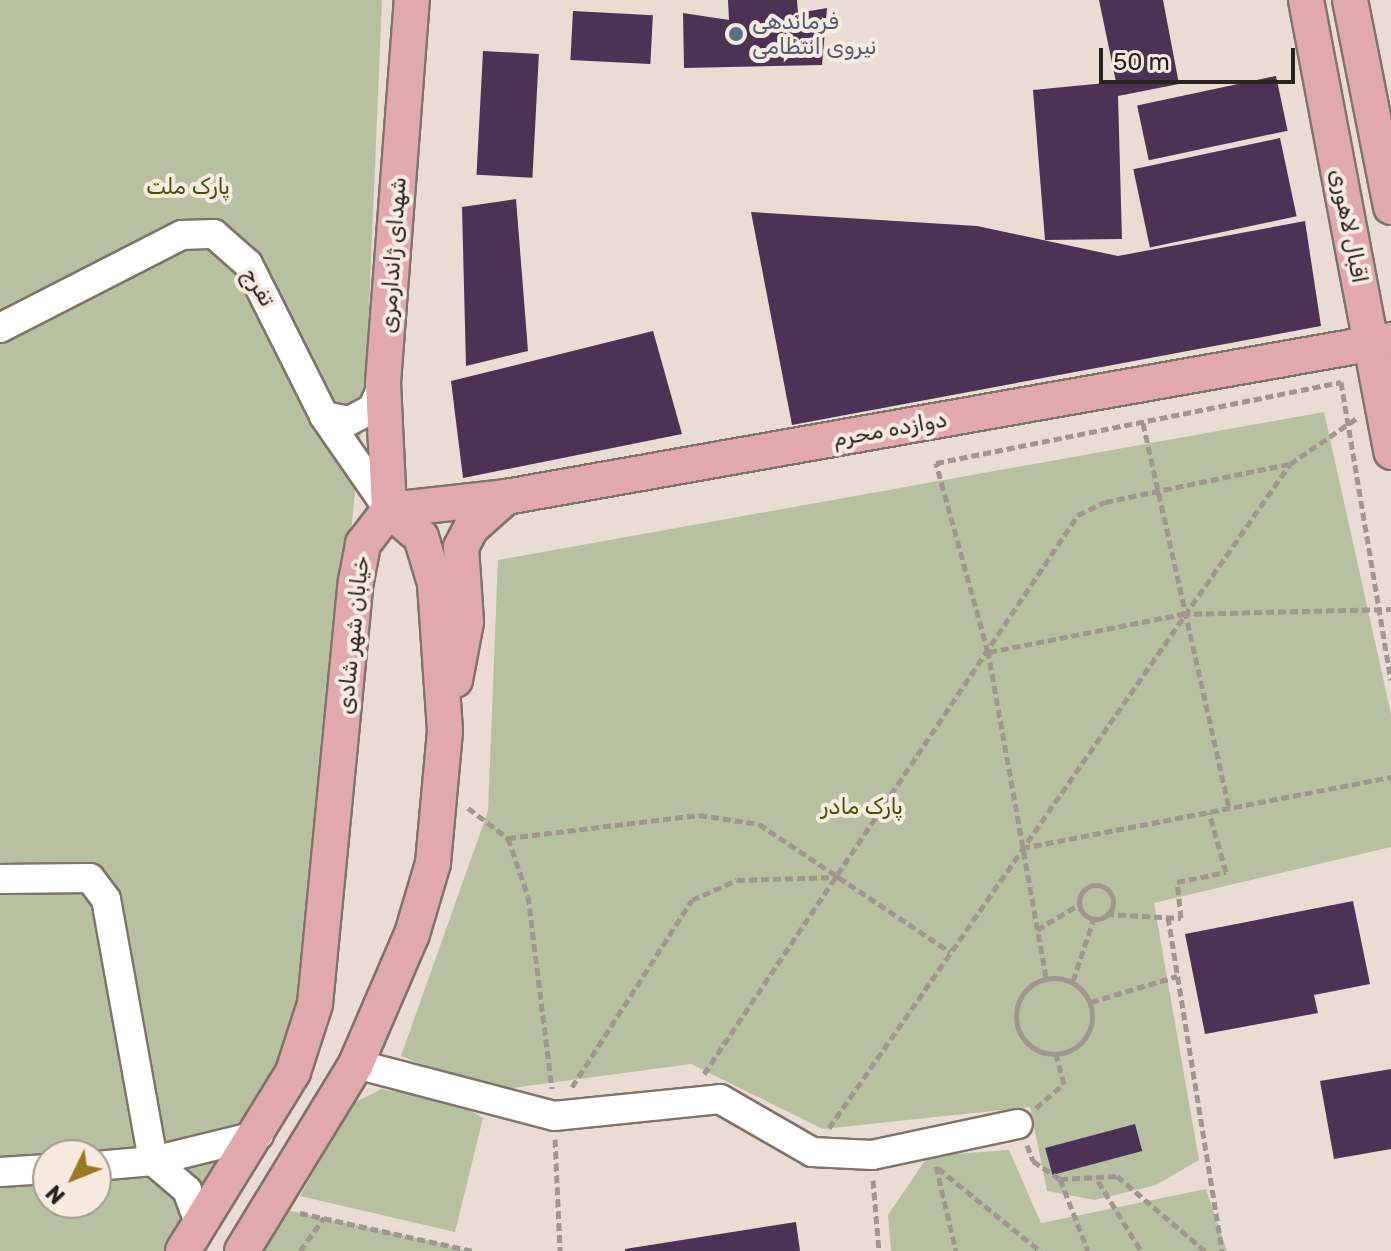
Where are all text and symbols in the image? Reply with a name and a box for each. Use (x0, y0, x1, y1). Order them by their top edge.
place label: فرماندهی نیروی انتظامی (752, 8, 877, 60)
marker: فرماندهی نیروی انتظامی (727, 25, 745, 43)
scale bar (1103, 32, 1299, 82)
text: 50 m (1113, 48, 1170, 76)
street label: اقبال لاهوری (1325, 167, 1373, 285)
park label: پارک ملت (146, 174, 230, 200)
street label: شهدای ژاندارمری (374, 176, 412, 334)
street label: تفرج (237, 263, 281, 311)
street label: دوازده محرم (831, 406, 949, 452)
street label: خیابان شهر شادی (332, 554, 374, 716)
park label: پارک مادر (821, 794, 903, 820)
north arrow (32, 1139, 112, 1219)
text: N (40, 1179, 71, 1209)

